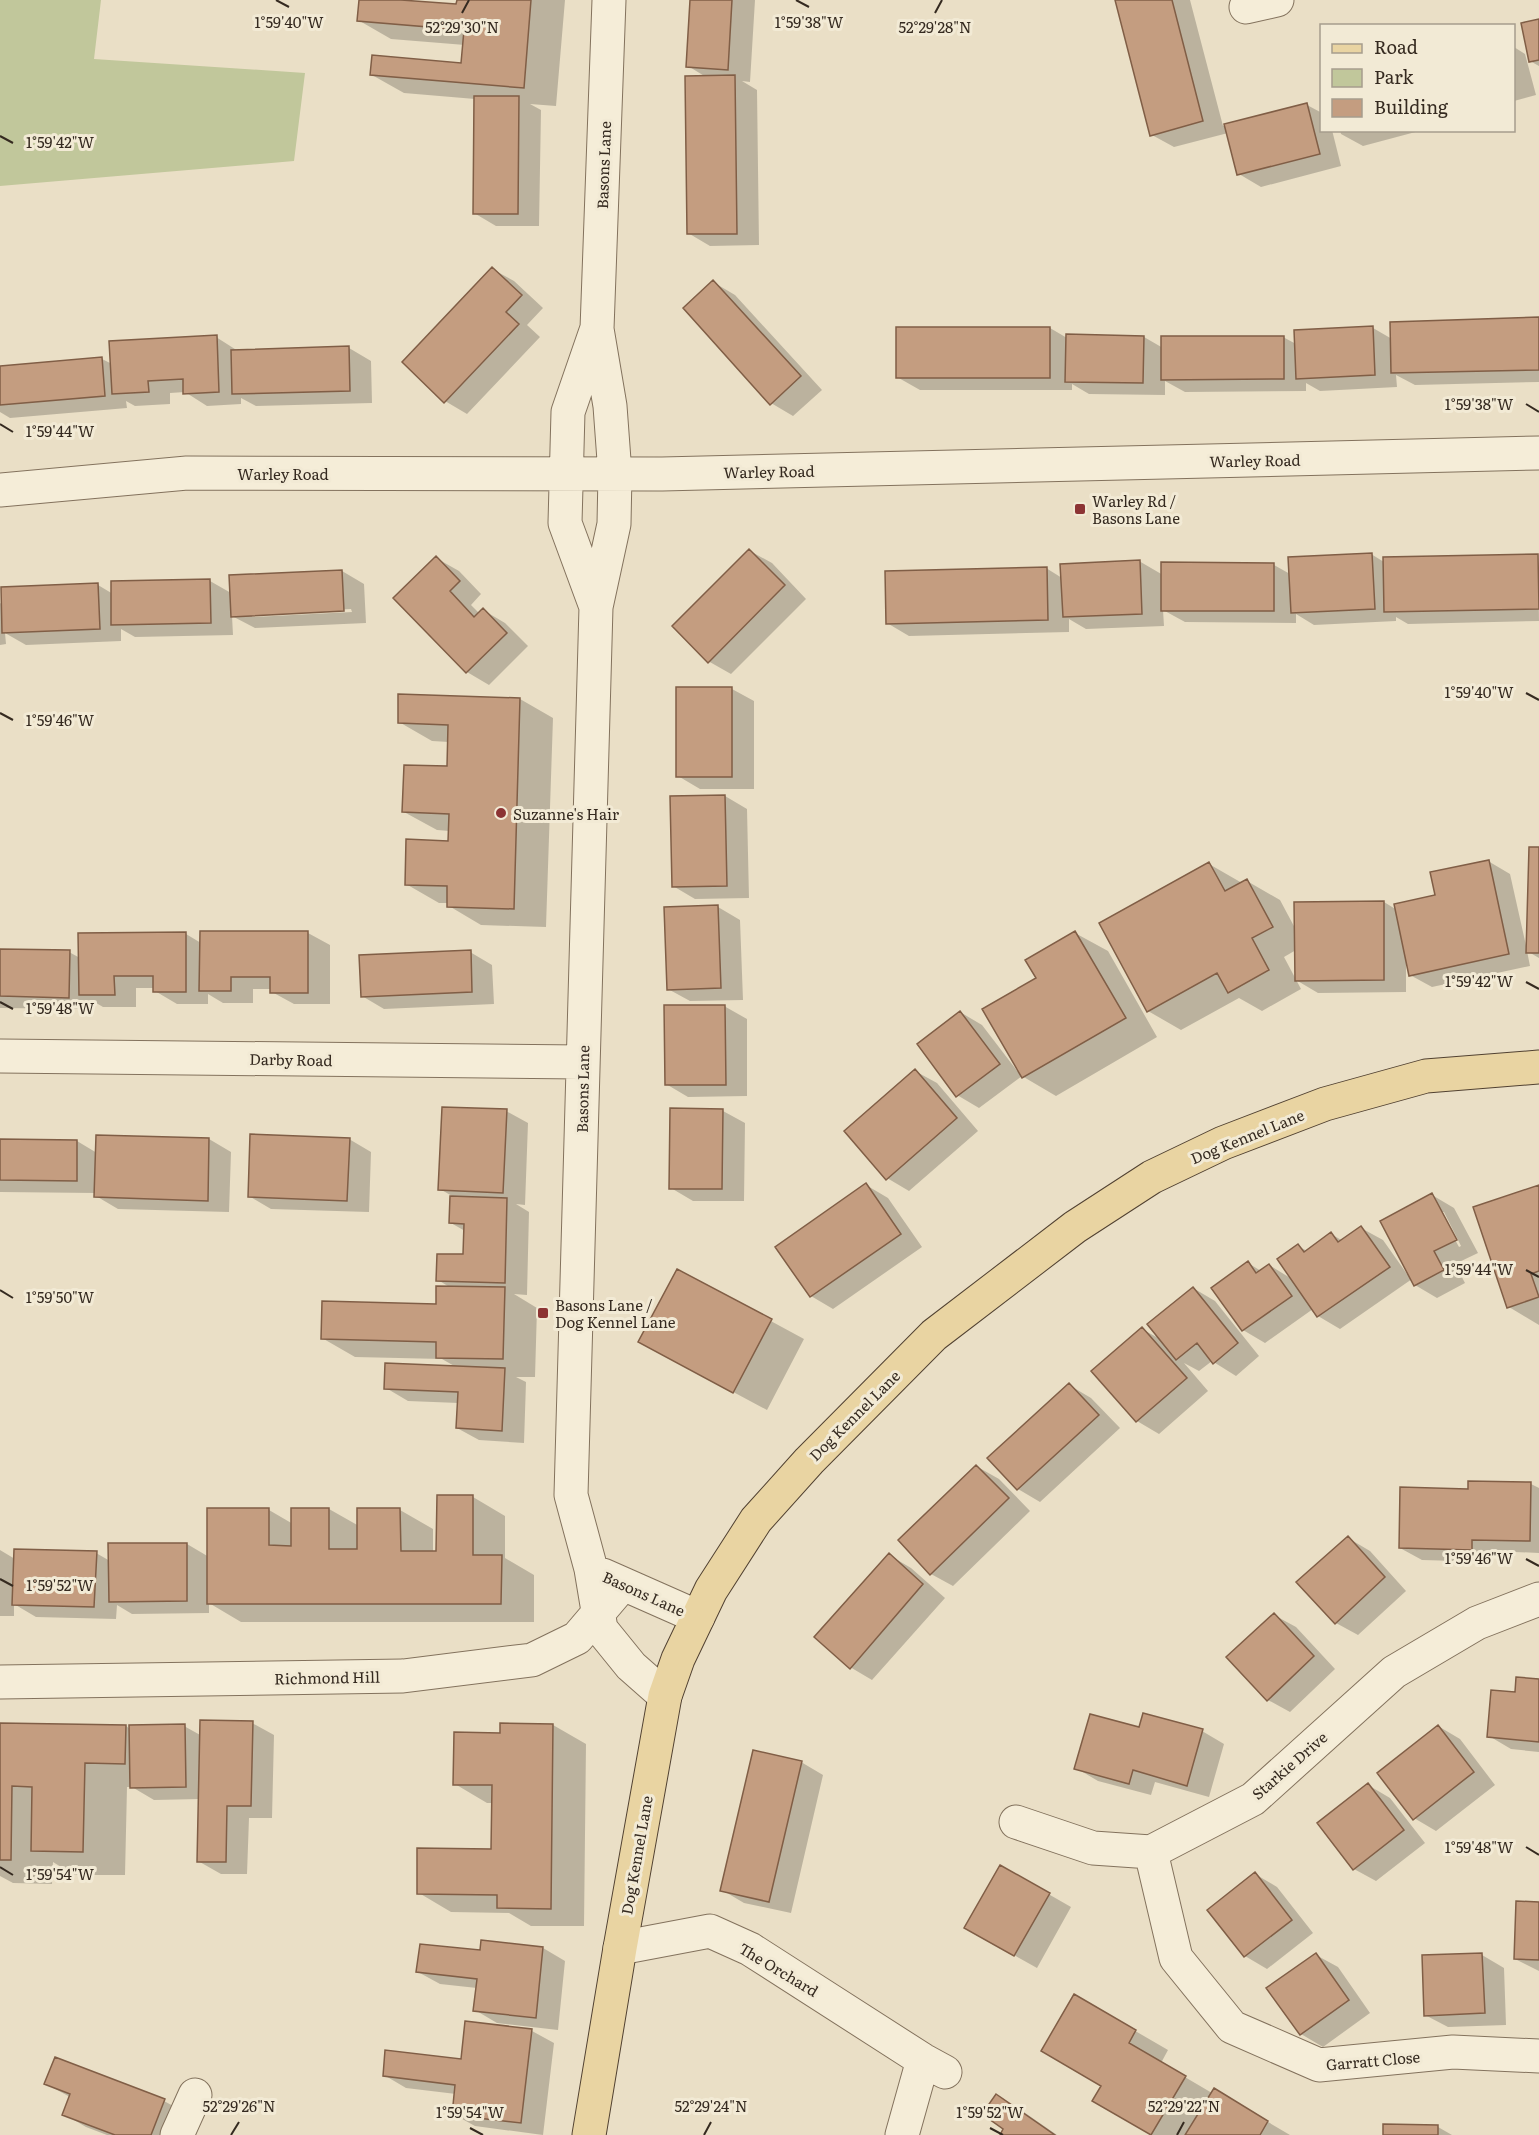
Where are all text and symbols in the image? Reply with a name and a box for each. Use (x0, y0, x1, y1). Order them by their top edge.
text: 1°59'40"W (254, 10, 324, 33)
text: 1°59'38"W (775, 10, 844, 33)
text: 52°29'30"N (425, 15, 499, 38)
text: 52°29'28"N (898, 15, 972, 38)
legend (1320, 24, 1515, 132)
text: Road (1374, 33, 1418, 60)
text: Park (1374, 63, 1415, 90)
text: Building (1374, 93, 1449, 120)
street label: Basons Lane (590, 120, 616, 209)
text: 1°59'42"W (26, 130, 95, 153)
text: 1°59'38"W (1445, 392, 1514, 415)
text: 1°59'44"W (26, 419, 95, 442)
street label: Warley Road (1209, 448, 1301, 472)
street label: Warley Road (723, 459, 815, 483)
street label: Warley Road (237, 462, 329, 485)
place label: Warley Rd / Basons Lane (1092, 489, 1180, 529)
marker: Warley Rd / Basons Lane (1073, 502, 1087, 516)
text: 1°59'40"W (1444, 680, 1514, 703)
text: 1°59'46"W (26, 708, 95, 731)
place label: Suzanne's Hair (513, 802, 619, 825)
marker: Suzanne's Hair (494, 806, 508, 820)
text: 1°59'42"W (1445, 969, 1514, 992)
text: 1°59'48"W (26, 996, 95, 1019)
street label: Basons Lane (570, 1045, 594, 1133)
street label: Darby Road (249, 1047, 333, 1071)
street label: Dog Kennel Lane (1187, 1103, 1307, 1169)
text: 1°59'44"W (1445, 1257, 1514, 1280)
text: 1°59'50"W (26, 1285, 95, 1308)
place label: Basons Lane / Dog Kennel Lane (555, 1293, 676, 1333)
marker: Basons Lane / Dog Kennel Lane (536, 1306, 550, 1320)
street label: Dog Kennel Lane (803, 1364, 905, 1466)
text: 1°59'46"W (1445, 1546, 1514, 1569)
street label: Basons Lane (599, 1565, 689, 1621)
text: 1°59'52"W (26, 1573, 94, 1596)
street label: Richmond Hill (274, 1665, 380, 1689)
street label: Starkie Drive (1246, 1725, 1332, 1804)
street label: Dog Kennel Lane (614, 1793, 658, 1916)
text: 1°59'48"W (1445, 1835, 1514, 1858)
text: 1°59'54"W (26, 1862, 95, 1885)
street label: The Orchard (735, 1936, 823, 2002)
street label: Garratt Close (1325, 2044, 1421, 2076)
text: 52°29'26"N (203, 2094, 275, 2117)
text: 52°29'24"N (674, 2094, 748, 2117)
text: 52°29'22"N (1148, 2094, 1220, 2117)
text: 1°59'54"W (436, 2100, 505, 2123)
text: 1°59'52"W (956, 2100, 1024, 2123)

